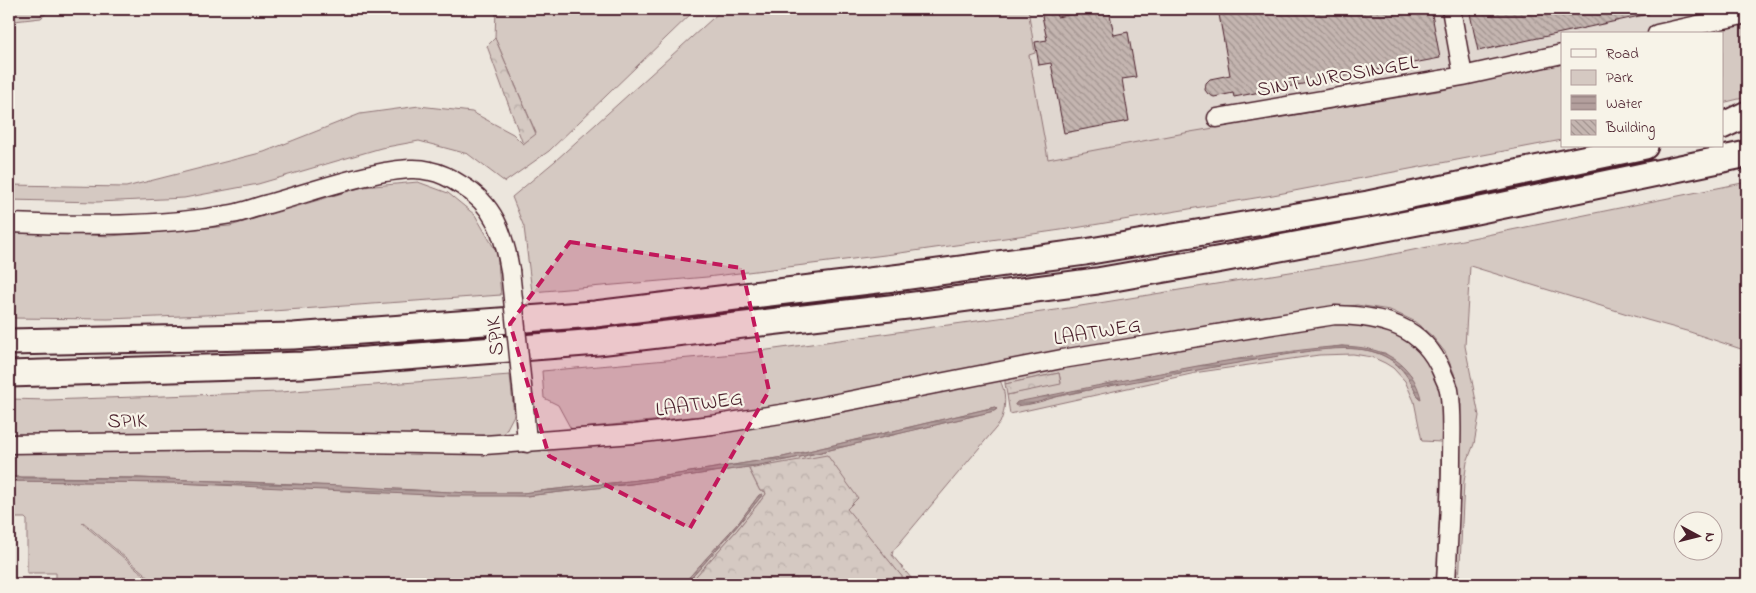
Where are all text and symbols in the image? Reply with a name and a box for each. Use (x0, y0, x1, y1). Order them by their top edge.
legend (1561, 32, 1724, 148)
text: Road (1606, 43, 1639, 65)
street label: SINT WIROSINGEL (1254, 48, 1420, 106)
text: Park (1606, 67, 1634, 89)
text: Water (1606, 93, 1642, 115)
text: Building (1605, 117, 1655, 140)
street label: LAATWEG (1052, 311, 1143, 355)
street label: SPIK (479, 314, 513, 357)
street label: LAATWEG (654, 384, 745, 426)
street label: SPIK (107, 407, 148, 437)
north arrow (1674, 510, 1724, 560)
text: N (1698, 531, 1720, 543)

